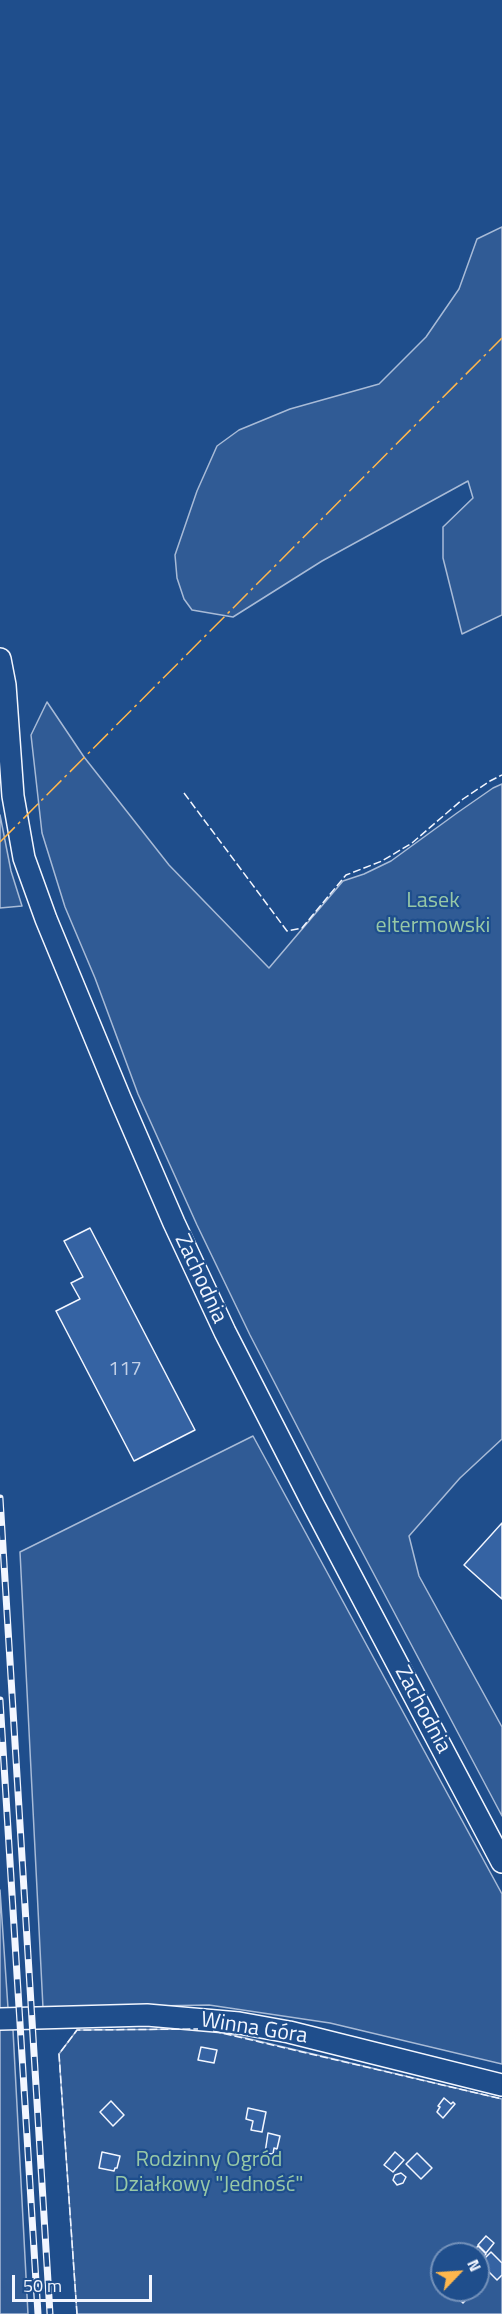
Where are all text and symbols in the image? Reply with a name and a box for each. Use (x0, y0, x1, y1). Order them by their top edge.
park label: Lasek eltermowski (376, 889, 490, 940)
street label: Zachodnia (168, 1230, 232, 1328)
house number: 117 (108, 1358, 142, 1382)
street label: Zachodnia (388, 1662, 456, 1758)
street label: Winna Góra (199, 2008, 309, 2050)
park label: Rodzinny Ogród Działkowy "Jedność" (114, 2148, 304, 2200)
north arrow (430, 2242, 490, 2302)
text: N (461, 2255, 488, 2275)
scale bar (15, 2263, 154, 2301)
text: 50 m (23, 2272, 62, 2299)

